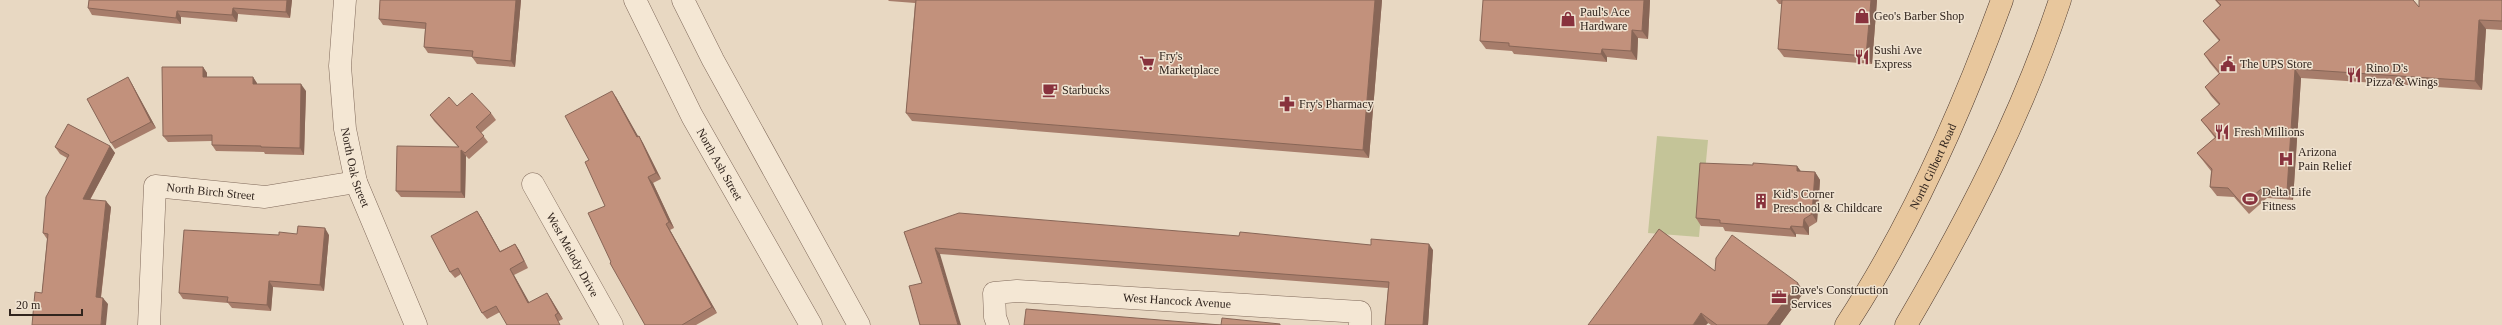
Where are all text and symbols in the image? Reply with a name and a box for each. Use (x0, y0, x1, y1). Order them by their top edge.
place label: Paul's Ace Hardware (1580, 5, 1630, 33)
shop icon: Geo's Barber Shop (1853, 7, 1871, 25)
place label: Geo's Barber Shop (1874, 9, 1964, 23)
shop icon: Paul's Ace Hardware (1559, 10, 1577, 28)
place label: Sushi Ave Express (1874, 43, 1922, 71)
restaurant icon: Sushi Ave Express (1853, 48, 1871, 66)
place label: Fry's Marketplace (1159, 49, 1219, 77)
supermarket icon: Fry's Marketplace (1138, 54, 1156, 72)
public building icon: The UPS Store (2219, 55, 2237, 73)
place label: The UPS Store (2240, 57, 2312, 71)
place label: Rino D's Pizza & Wings (2366, 61, 2438, 89)
restaurant icon: Rino D's Pizza & Wings (2345, 66, 2363, 84)
cafe icon: Starbucks (1041, 81, 1059, 99)
place label: Starbucks (1062, 83, 1110, 97)
pharmacy icon: Fry's Pharmacy (1278, 95, 1296, 113)
place label: Fry's Pharmacy (1299, 97, 1373, 111)
street label: North Gilbert Road (1907, 121, 1959, 212)
restaurant icon: Fresh Millions (2213, 123, 2231, 141)
place label: Fresh Millions (2234, 125, 2305, 139)
street label: North Oak Street (338, 126, 373, 210)
street label: North Ash Street (694, 126, 746, 204)
place label: Arizona Pain Relief (2298, 145, 2352, 173)
hospital icon: Arizona Pain Relief (2277, 150, 2295, 168)
street label: North Birch Street (166, 180, 256, 203)
place label: Delta Life Fitness (2262, 185, 2311, 213)
place label: Kid's Corner Preschool & Childcare (1773, 187, 1882, 215)
sports icon: Delta Life Fitness (2241, 190, 2259, 208)
building icon: Kid's Corner Preschool & Childcare (1752, 192, 1770, 210)
street label: West Melody Drive (543, 210, 602, 299)
place label: Dave's Construction Services (1791, 283, 1888, 311)
office icon: Dave's Construction Services (1770, 288, 1788, 306)
scale bar (10, 291, 82, 317)
street label: West Hancock Avenue (1123, 291, 1231, 311)
text: 20 m (16, 298, 41, 312)

